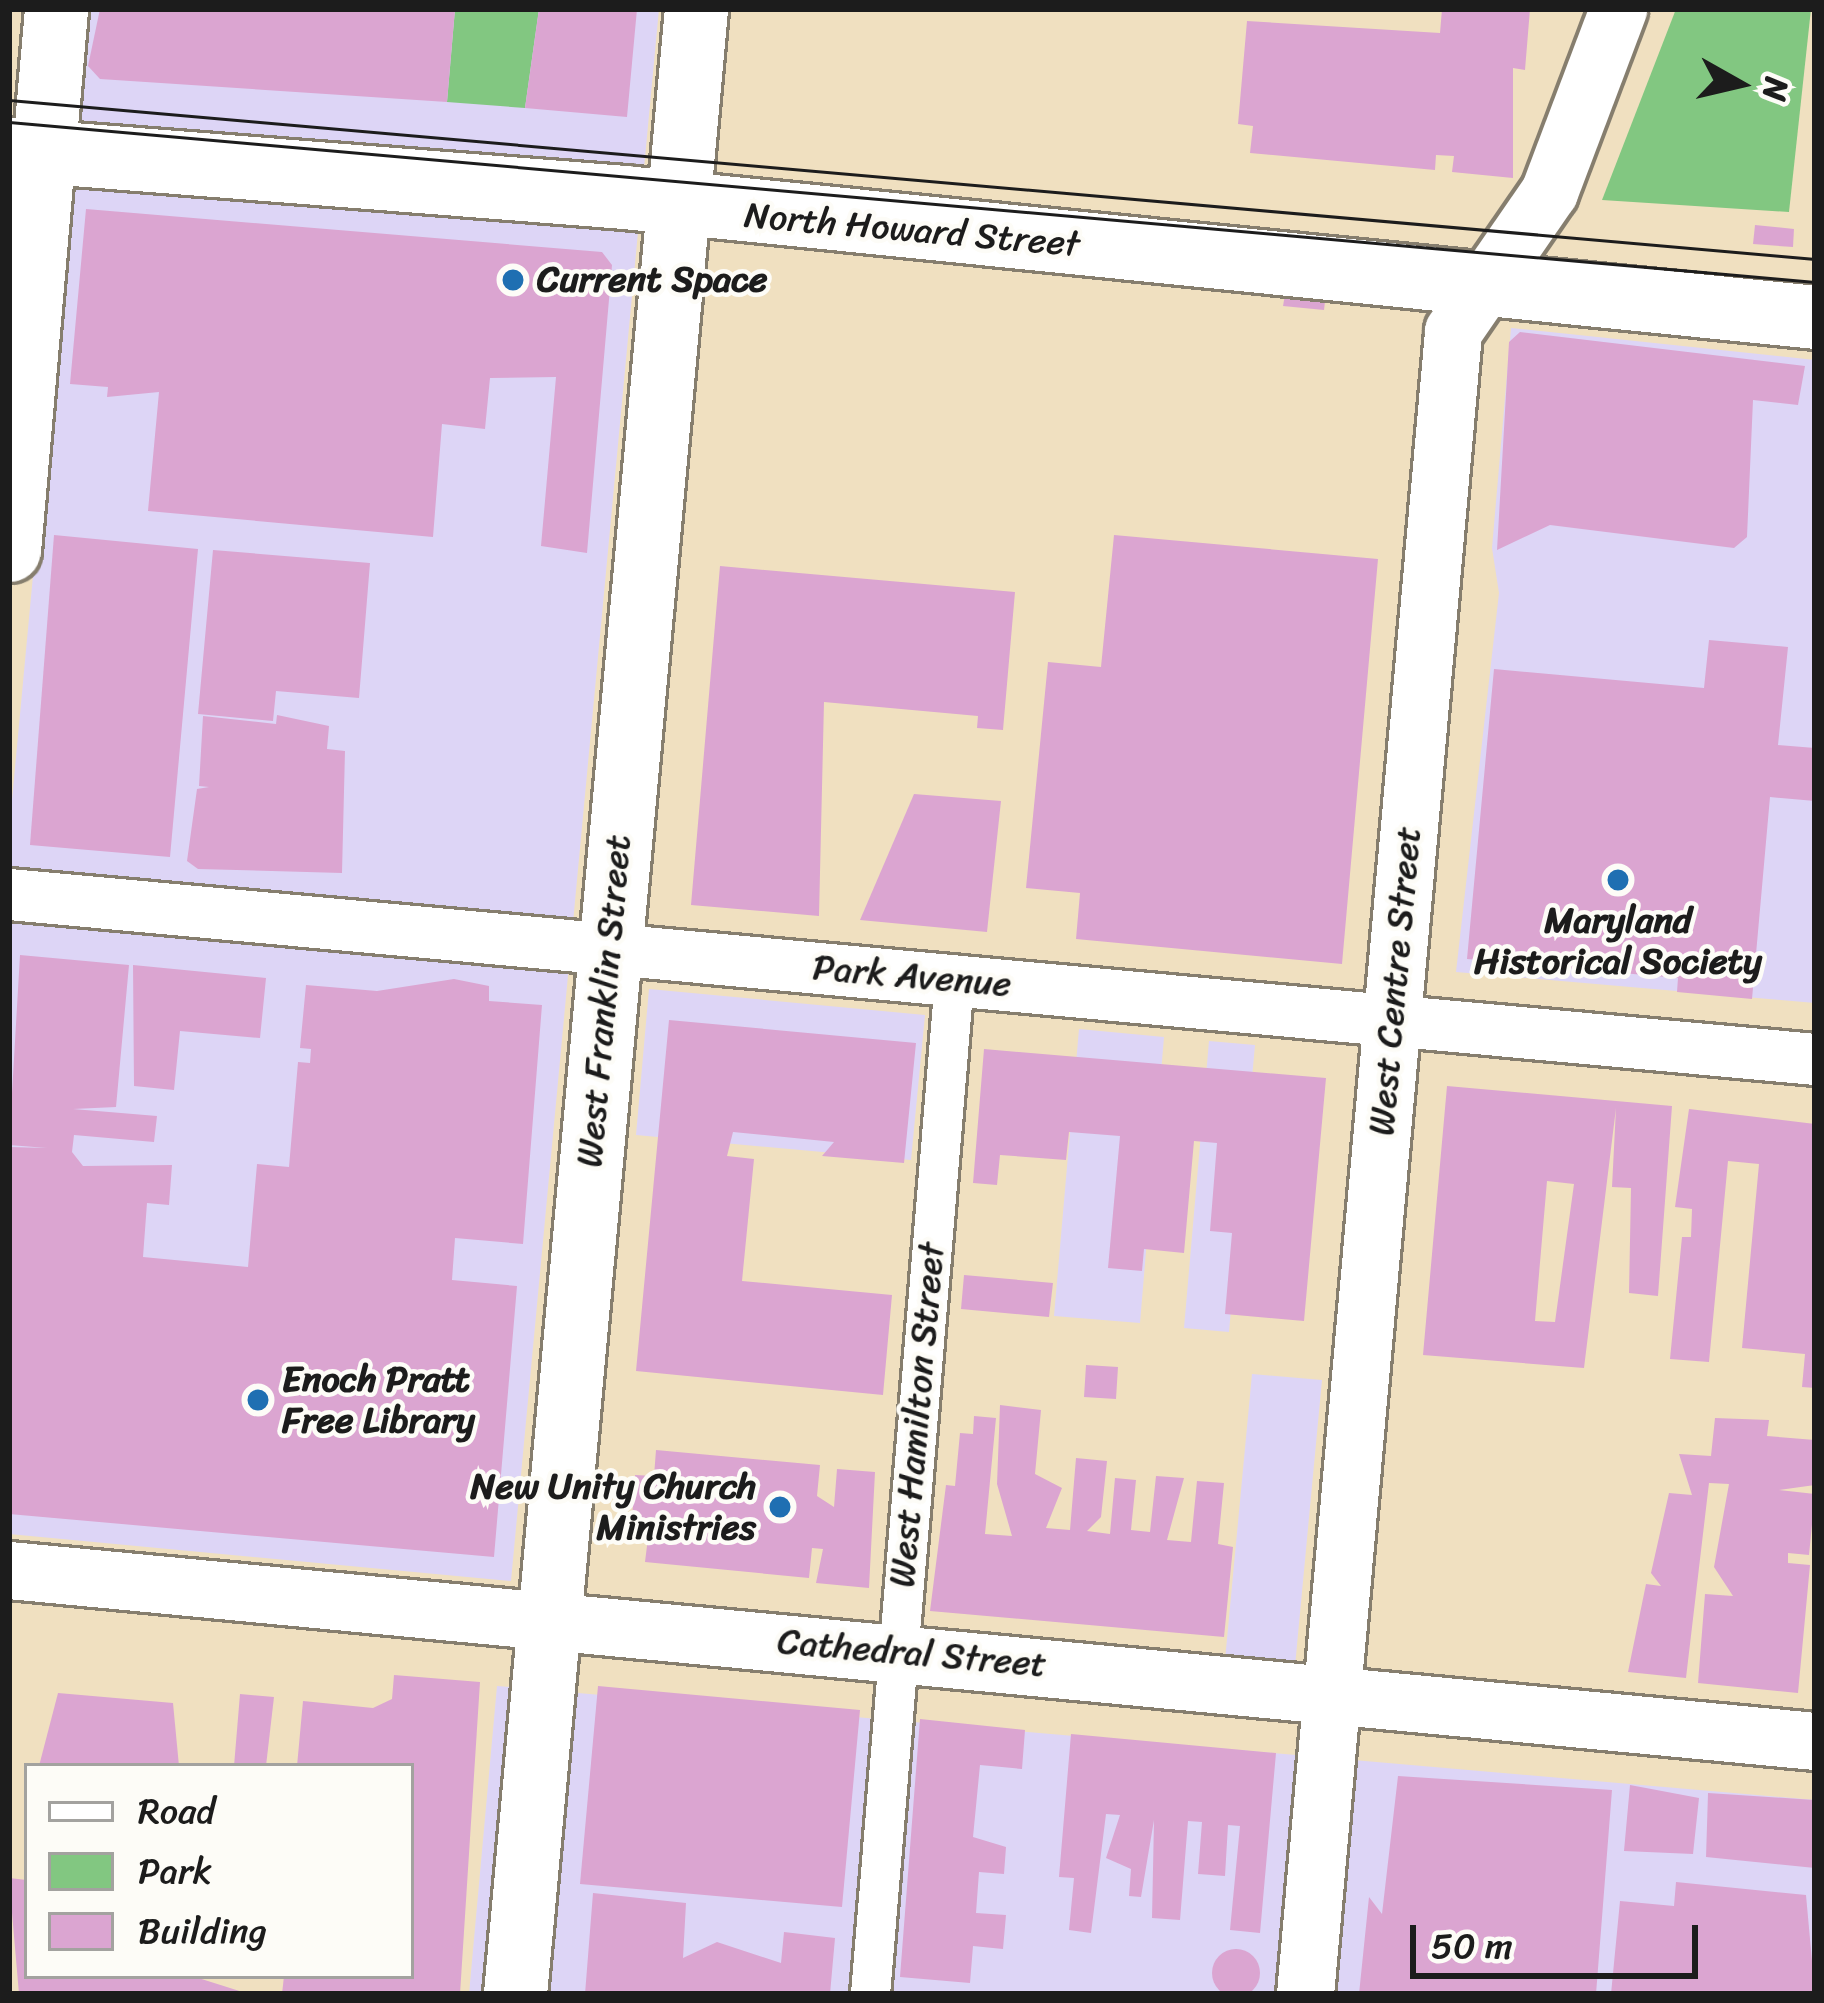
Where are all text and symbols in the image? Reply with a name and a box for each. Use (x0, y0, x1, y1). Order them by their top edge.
north arrow (1680, 24, 1800, 144)
text: N (1745, 74, 1806, 104)
street label: North Howard Street (743, 194, 1081, 266)
place label: Current Space (537, 258, 768, 302)
marker: Current Space (500, 267, 526, 293)
street label: West Centre Street (1360, 824, 1430, 1138)
street label: West Franklin Street (568, 834, 640, 1168)
marker: Maryland Historical Society (1605, 867, 1631, 893)
place label: Maryland Historical Society (1475, 898, 1761, 983)
street label: Park Avenue (811, 946, 1013, 1006)
street label: West Hamilton Street (880, 1241, 954, 1589)
place label: Enoch Pratt Free Library (282, 1357, 475, 1442)
marker: Enoch Pratt Free Library (245, 1387, 271, 1413)
place label: New Unity Church Ministries (469, 1464, 756, 1549)
marker: New Unity Church Ministries (767, 1494, 793, 1520)
street label: Cathedral Street (776, 1620, 1048, 1686)
legend (24, 1763, 414, 1979)
text: Road (138, 1779, 215, 1843)
text: Park (138, 1839, 212, 1903)
text: Building (138, 1899, 267, 1963)
scale bar (1416, 1901, 1704, 1975)
text: 50 m (1431, 1914, 1513, 1978)

